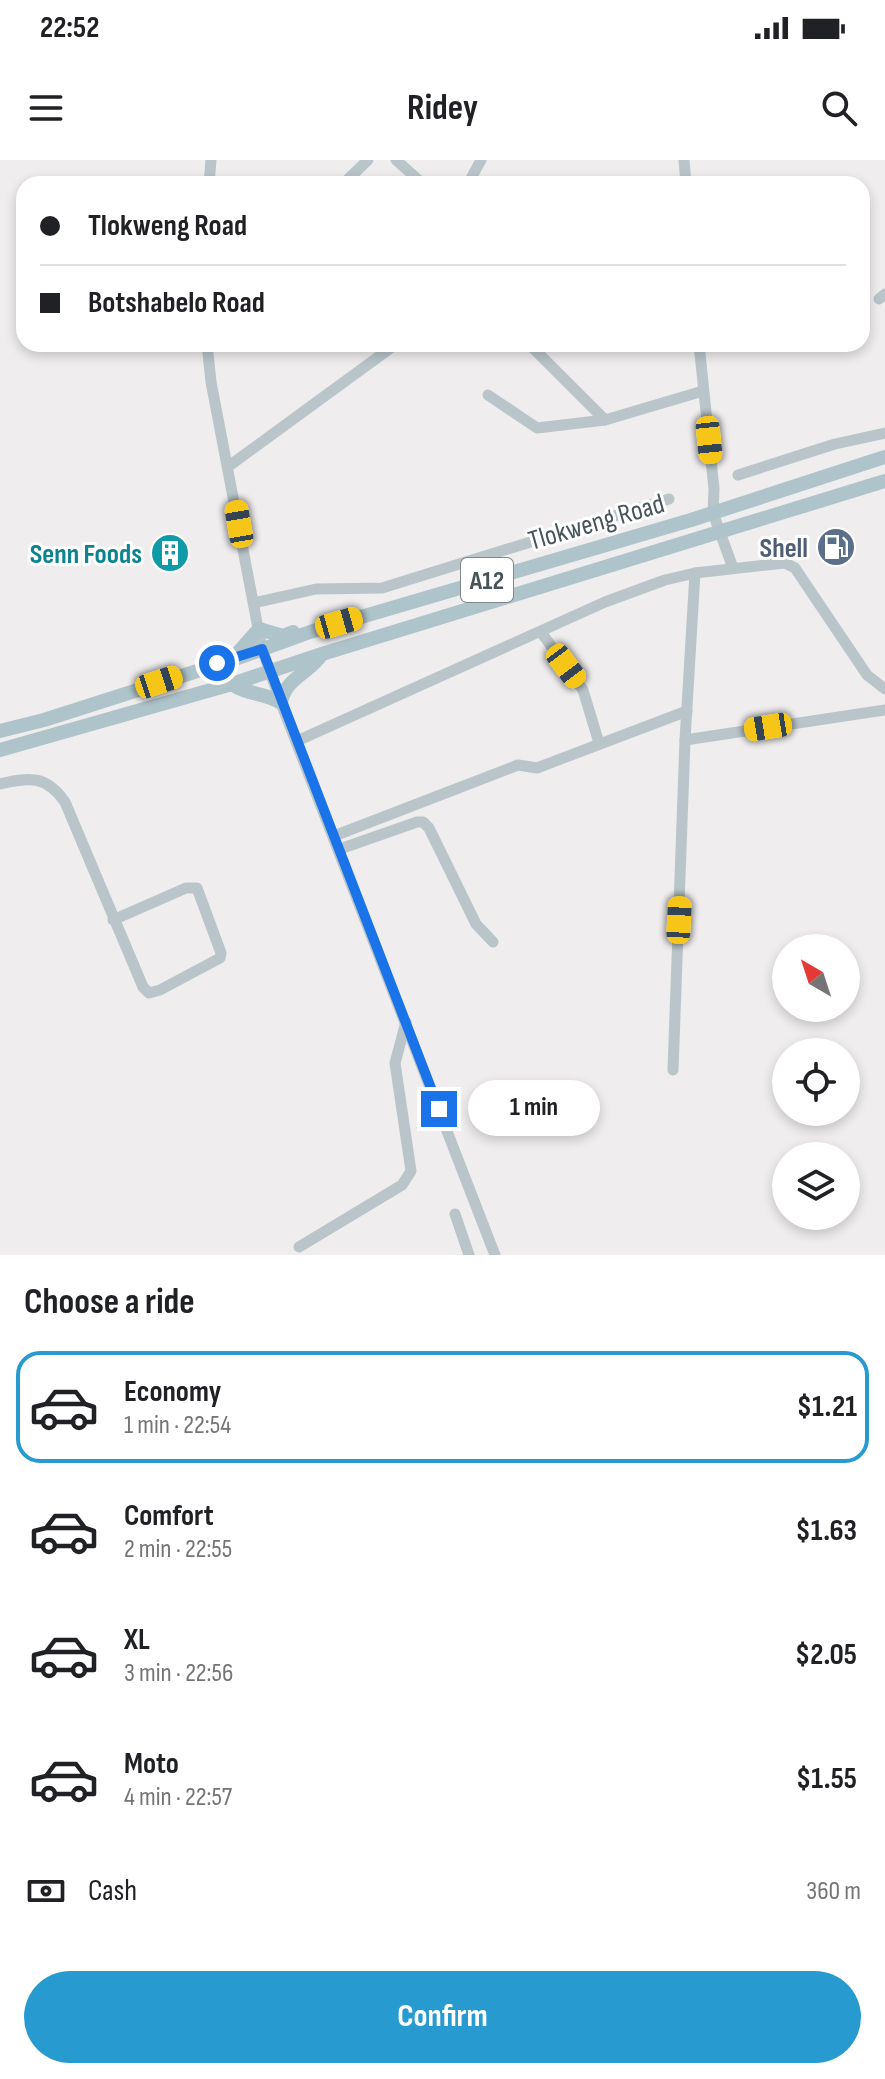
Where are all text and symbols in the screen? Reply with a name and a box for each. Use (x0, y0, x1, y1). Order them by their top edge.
text: 22:52 (40, 10, 99, 46)
icon: menu (24, 86, 68, 130)
icon: search (817, 86, 861, 130)
text: Ridey (407, 87, 478, 130)
text: Tlokweng Road (88, 208, 247, 244)
text: Botshabelo Road (88, 285, 265, 321)
car (695, 415, 723, 465)
street label: Tlokweng Road (525, 487, 668, 558)
car (223, 498, 255, 550)
fuel station icon: Shell (815, 526, 857, 568)
building icon: Senn Foods (149, 532, 191, 574)
place label: Shell (760, 532, 808, 565)
place label: Senn Foods (30, 538, 142, 571)
road number: A12 (461, 558, 513, 602)
car (313, 605, 365, 641)
car (542, 640, 590, 692)
route start (199, 645, 235, 681)
car (132, 663, 186, 701)
car (742, 711, 794, 743)
car (666, 895, 692, 945)
north arrow (772, 934, 860, 1022)
map controls (772, 934, 860, 1230)
button: locate (772, 1038, 860, 1126)
callout: 1 min (467, 1081, 599, 1137)
route end (421, 1091, 457, 1127)
text: 1 min (510, 1092, 558, 1123)
button: layers (772, 1142, 860, 1230)
text: Choose a ride (24, 1281, 195, 1324)
icon: car (28, 1371, 100, 1443)
text: Economy (124, 1374, 221, 1410)
text: $1.21 (797, 1389, 857, 1425)
text: 1 min · 22:54 (124, 1410, 231, 1441)
icon: car (28, 1495, 100, 1567)
text: Comfort (124, 1498, 214, 1534)
text: $1.63 (795, 1513, 857, 1549)
text: 2 min · 22:55 (124, 1534, 232, 1565)
icon: car (28, 1619, 100, 1691)
text: XL (124, 1622, 150, 1658)
text: $2.05 (795, 1637, 857, 1673)
text: 3 min · 22:56 (124, 1658, 233, 1689)
icon: car (28, 1743, 100, 1815)
text: Moto (124, 1746, 179, 1782)
text: $1.55 (796, 1761, 857, 1797)
text: 4 min · 22:57 (124, 1782, 232, 1813)
icon: cash (24, 1869, 68, 1913)
text: Cash (88, 1873, 137, 1909)
text: 360 m (806, 1876, 861, 1907)
button: Confirm (24, 1971, 861, 2063)

